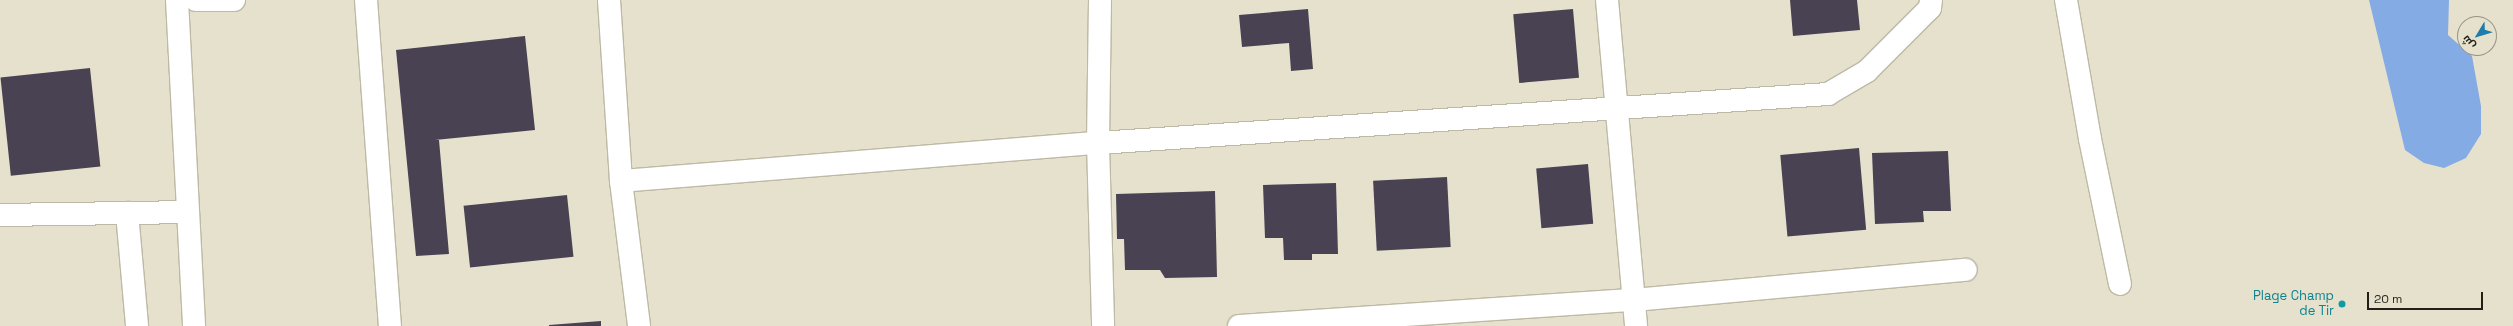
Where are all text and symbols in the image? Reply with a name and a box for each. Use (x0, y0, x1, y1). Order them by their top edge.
north arrow (2457, 16, 2497, 56)
text: ش (2458, 33, 2478, 53)
scale bar (2369, 284, 2485, 310)
place label: Plage Champ de Tir (2253, 289, 2334, 320)
text: 20 m (2374, 291, 2402, 307)
marker: Plage Champ de Tir (2337, 299, 2347, 309)

